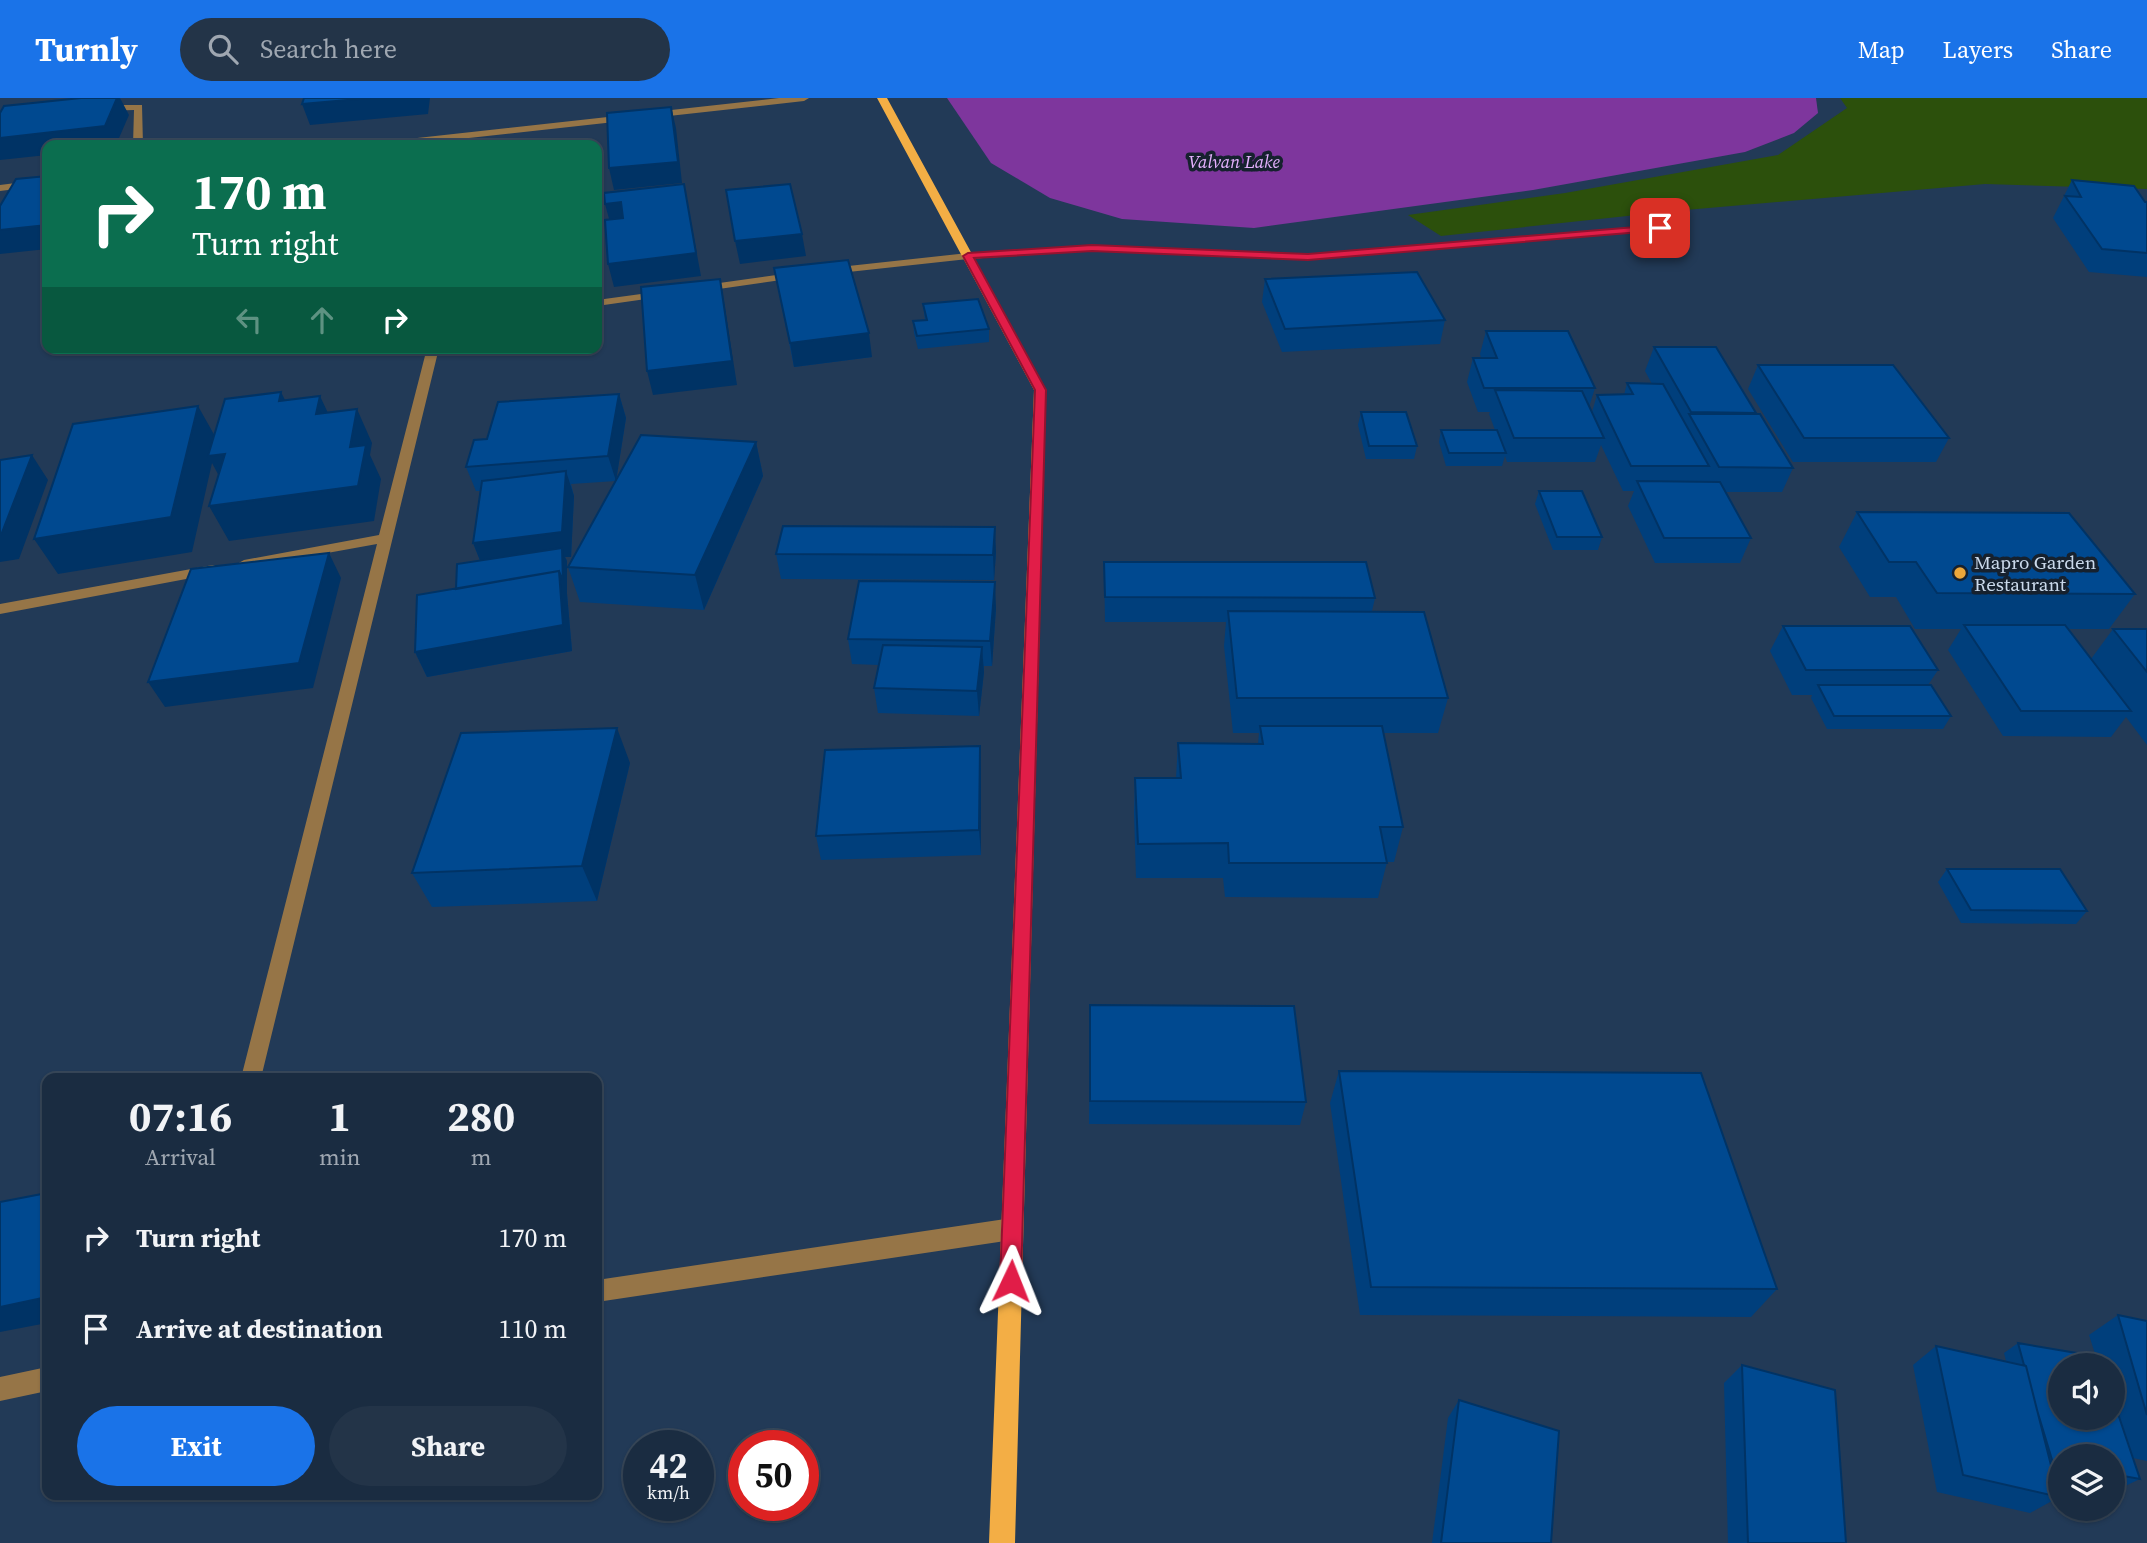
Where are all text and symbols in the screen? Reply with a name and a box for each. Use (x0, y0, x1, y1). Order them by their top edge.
search box (180, 18, 670, 81)
text: Turnly (35, 27, 138, 72)
icon: search (204, 30, 242, 68)
text: Search here (260, 31, 397, 67)
text: Map (1858, 33, 1905, 66)
text: Layers (1943, 33, 2013, 66)
text: Share (2051, 33, 2112, 66)
water label: Valvan Lake (1188, 149, 1280, 174)
text: 170 m (192, 158, 327, 225)
icon: right (77, 168, 168, 259)
pin (1630, 198, 1690, 258)
icon: arrive (1641, 209, 1679, 247)
text: Turn right (192, 222, 338, 266)
icon: left (230, 301, 268, 339)
icon: ahead (303, 301, 341, 339)
icon: right (376, 301, 414, 339)
place label: Mapro Garden Restaurant (1974, 549, 2096, 597)
marker: Mapro Garden Restaurant (1952, 565, 1968, 581)
text: 07:16 (129, 1087, 232, 1145)
text: 1 (328, 1087, 351, 1145)
text: 280 (447, 1087, 515, 1145)
text: Arrival (145, 1141, 216, 1173)
text: min (319, 1141, 360, 1173)
text: m (471, 1141, 492, 1173)
icon: right (77, 1219, 115, 1257)
text: Turn right (136, 1220, 260, 1256)
text: 170 m (499, 1220, 567, 1256)
position arrow (974, 1244, 1048, 1318)
icon: arrive (77, 1310, 115, 1348)
text: Arrive at destination (136, 1311, 383, 1347)
text: 110 m (499, 1311, 567, 1347)
map controls (2048, 1353, 2125, 1521)
button: sound (2048, 1353, 2125, 1430)
button: Exit (77, 1406, 315, 1486)
button: Share (329, 1406, 567, 1486)
speed limit sign: 50 (728, 1430, 819, 1521)
text: 42 (650, 1442, 687, 1490)
button: layers (2048, 1444, 2125, 1521)
text: km/h (647, 1480, 690, 1505)

